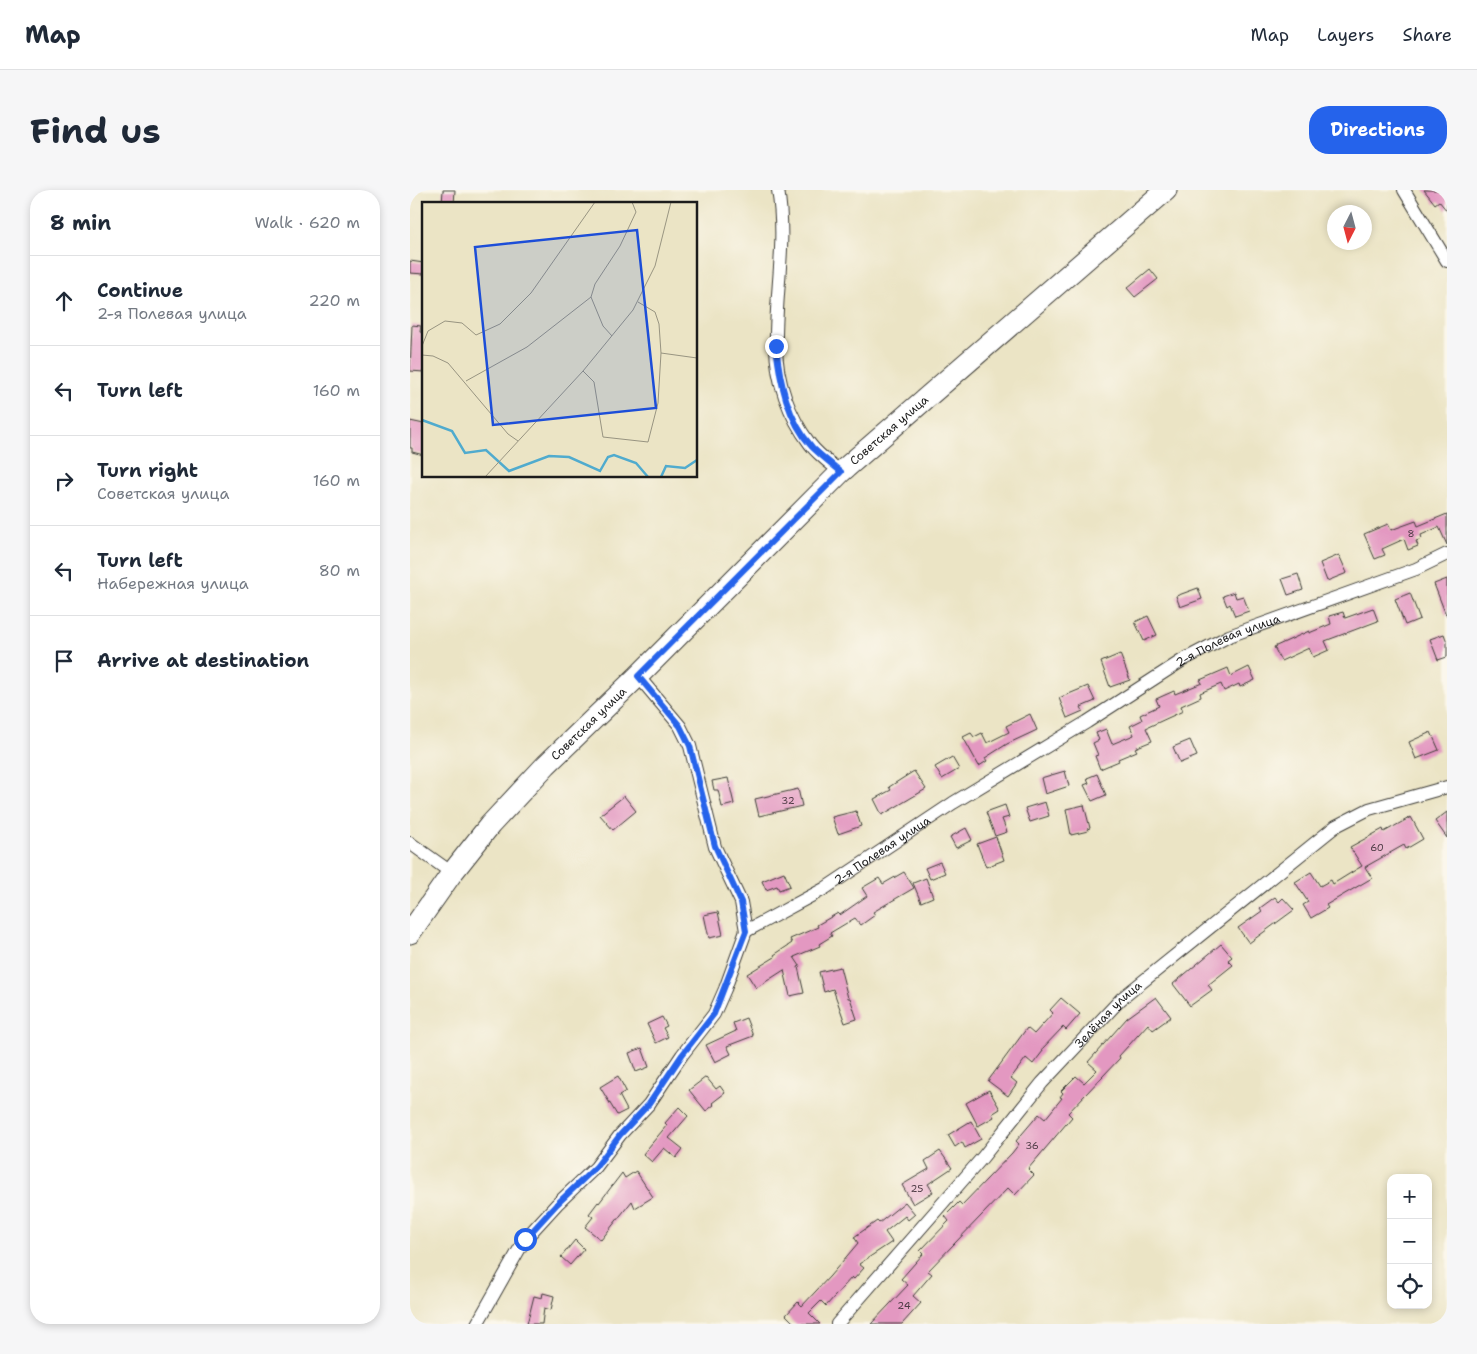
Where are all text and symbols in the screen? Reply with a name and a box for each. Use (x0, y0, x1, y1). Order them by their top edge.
text: Map (25, 19, 81, 51)
text: Map (1251, 23, 1289, 47)
text: Layers (1317, 23, 1374, 47)
text: Share (1402, 23, 1452, 47)
button: Directions (1309, 106, 1447, 154)
text: Find us (30, 107, 161, 154)
inset map (422, 202, 698, 478)
north arrow (1327, 205, 1372, 250)
text: 8 min (50, 209, 111, 237)
text: Walk · 620 m (255, 212, 360, 233)
text: Continue (97, 278, 183, 303)
icon: ahead (50, 287, 78, 315)
text: 220 m (308, 290, 360, 311)
text: 2-я Полевая улица (97, 303, 247, 324)
route end (765, 335, 788, 358)
icon: left (50, 377, 78, 405)
text: Turn left (97, 378, 183, 403)
text: 160 m (313, 380, 360, 401)
street label: Советская улица (846, 391, 932, 469)
text: Turn right (97, 458, 198, 483)
icon: right (50, 467, 78, 495)
text: 160 m (313, 470, 360, 491)
text: Советская улица (97, 483, 229, 504)
house number: 8 (1408, 527, 1415, 540)
text: Turn left (97, 548, 183, 573)
icon: left (50, 557, 78, 585)
text: 80 m (319, 560, 360, 581)
text: Набережная улица (97, 573, 249, 594)
street label: 2-я Полевая улица (1173, 610, 1283, 671)
icon: arrive (50, 647, 78, 675)
text: Arrive at destination (97, 648, 309, 673)
street label: Советская улица (547, 683, 630, 764)
house number: 32 (781, 794, 795, 807)
street label: 2-я Полевая улица (831, 812, 934, 888)
house number: 60 (1370, 841, 1384, 854)
street label: Зелёная улица (1071, 977, 1146, 1051)
house number: 36 (1025, 1139, 1039, 1152)
map controls (1387, 1174, 1432, 1309)
button: + (1387, 1174, 1432, 1219)
house number: 25 (911, 1182, 923, 1195)
button: − (1387, 1219, 1432, 1264)
route start (514, 1228, 537, 1251)
button: locate (1387, 1264, 1432, 1309)
house number: 24 (897, 1299, 911, 1312)

